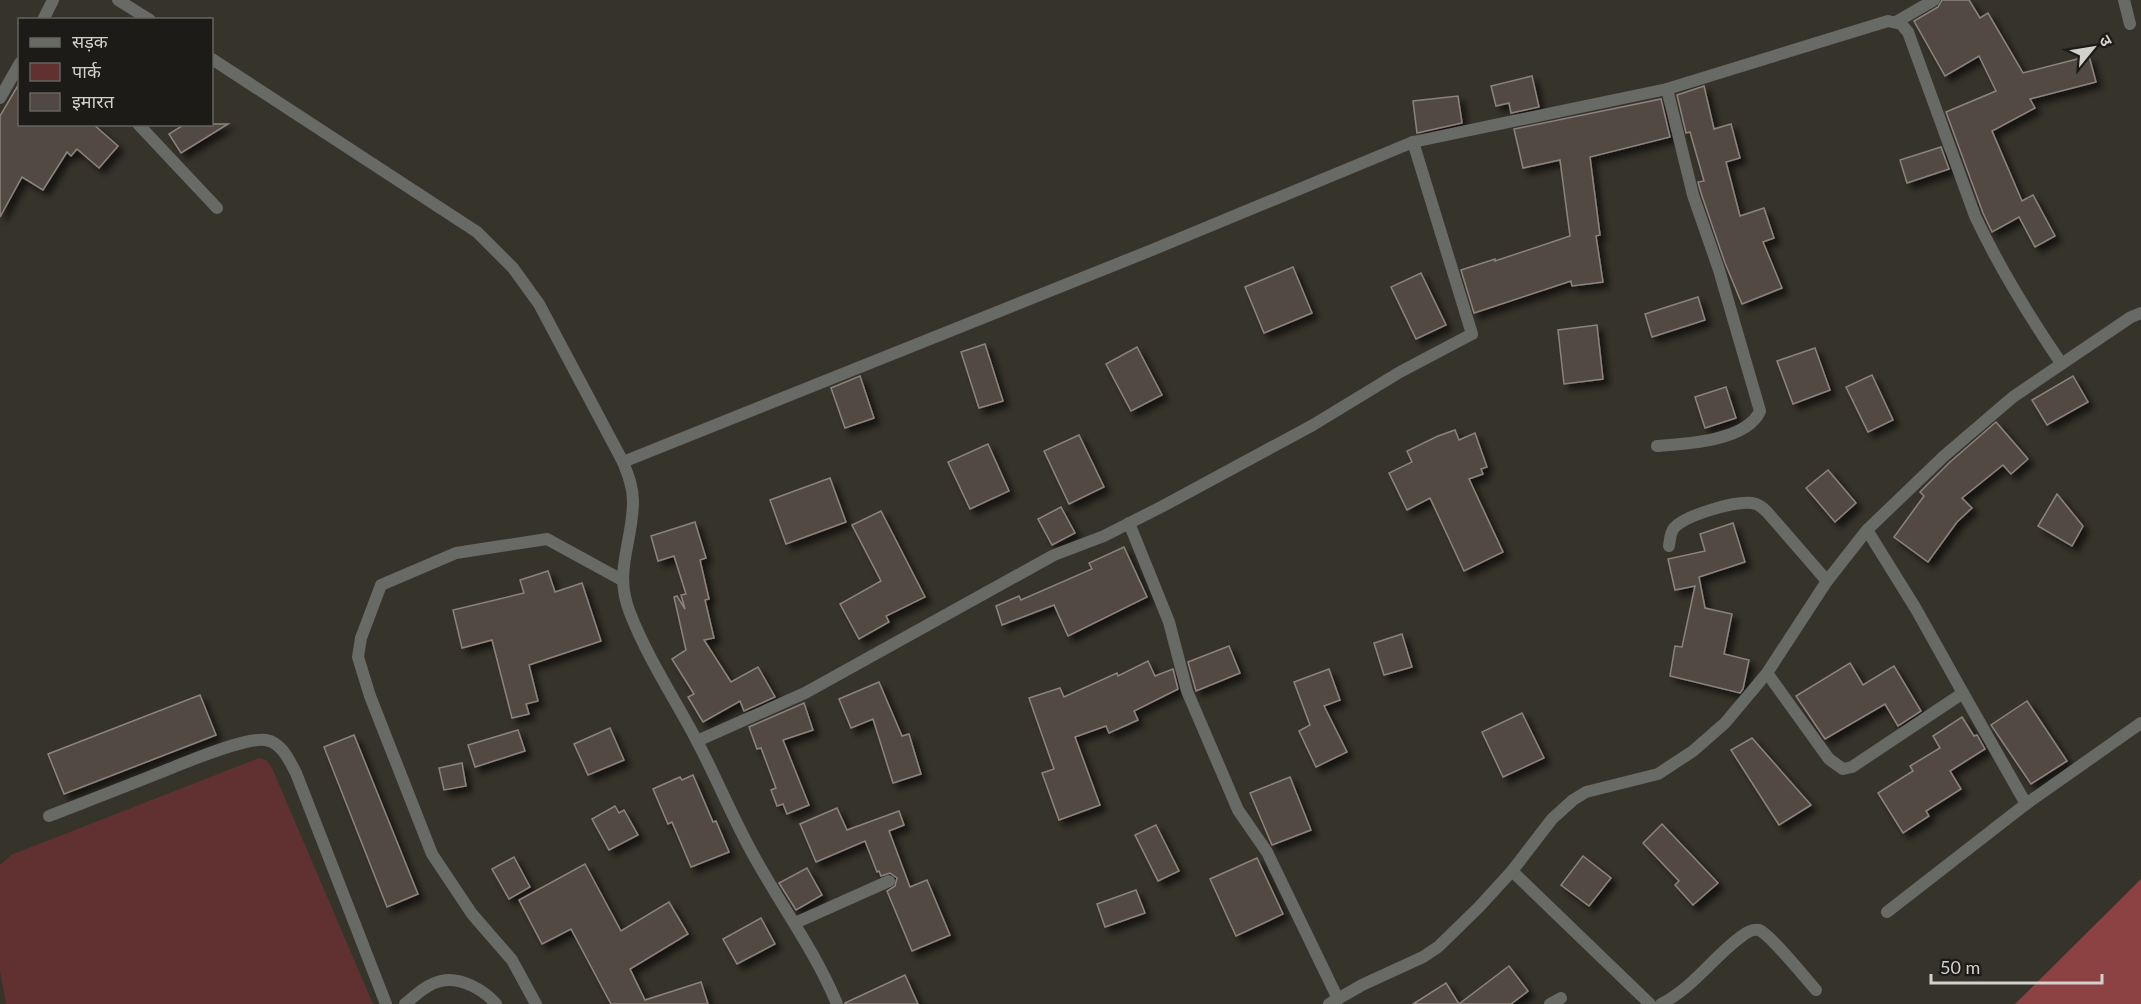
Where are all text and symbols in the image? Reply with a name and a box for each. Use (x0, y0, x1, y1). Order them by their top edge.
legend (18, 18, 213, 126)
north arrow (2063, 18, 2123, 78)
text: सड़क (72, 30, 109, 52)
text: उ (2096, 31, 2117, 50)
text: पार्क (72, 60, 102, 82)
text: इमारत (72, 90, 115, 112)
scale bar (1931, 947, 2102, 985)
text: 50 m (1940, 956, 1980, 978)

